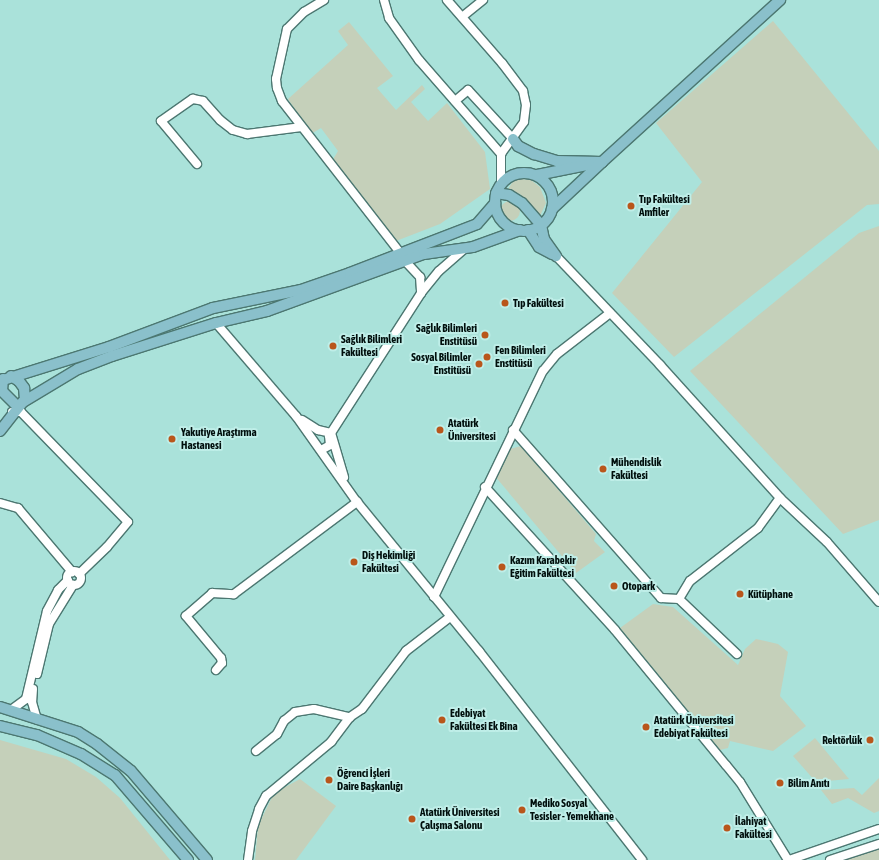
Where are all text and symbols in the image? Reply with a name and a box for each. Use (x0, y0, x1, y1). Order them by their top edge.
place label: Tıp Fakültesi Amfiler (639, 193, 690, 219)
marker: Tıp Fakültesi Amfiler (626, 201, 636, 211)
place label: Tıp Fakültesi (513, 296, 564, 310)
marker: Tıp Fakültesi (500, 298, 510, 308)
place label: Sağlık Bilimleri Enstitüsü (416, 322, 477, 348)
marker: Sağlık Bilimleri Enstitüsü (480, 330, 490, 340)
place label: Sağlık Bilimleri Fakültesi (341, 333, 402, 359)
marker: Sağlık Bilimleri Fakültesi (328, 341, 338, 351)
place label: Fen Bilimleri Enstitüsü (495, 344, 546, 370)
place label: Sosyal Bilimler Enstitüsü (411, 351, 471, 377)
marker: Fen Bilimleri Enstitüsü (482, 352, 492, 362)
marker: Sosyal Bilimler Enstitüsü (474, 359, 484, 369)
place label: Atatürk Üniversitesi (448, 417, 496, 443)
marker: Atatürk Üniversitesi (435, 425, 445, 435)
place label: Yakutiye Araştırma Hastanesi (181, 426, 257, 452)
marker: Yakutiye Araştırma Hastanesi (166, 433, 178, 445)
place label: Mühendislik Fakültesi (611, 456, 661, 482)
marker: Mühendislik Fakültesi (598, 464, 608, 474)
place label: Diş Hekimliği Fakültesi (362, 549, 415, 575)
place label: Kazım Karabekir Eğitim Fakültesi (510, 554, 575, 580)
marker: Diş Hekimliği Fakültesi (349, 557, 359, 567)
marker: Kazım Karabekir Eğitim Fakültesi (497, 562, 507, 572)
place label: Otopark (622, 579, 655, 593)
marker: Otopark (609, 581, 619, 591)
place label: Kütüphane (748, 587, 793, 601)
marker: Kütüphane (735, 589, 745, 599)
place label: Edebiyat Fakültesi Ek Bina (450, 707, 518, 733)
place label: Atatürk Üniversitesi Edebiyat Fakültesi (654, 714, 734, 740)
marker: Edebiyat Fakültesi Ek Bina (437, 715, 447, 725)
marker: Atatürk Üniversitesi Edebiyat Fakültesi (641, 722, 651, 732)
place label: Rektörlük (822, 733, 862, 747)
marker: Rektörlük (865, 735, 875, 745)
place label: Öğrenci İşleri Daire Başkanlığı (337, 767, 403, 793)
marker: Öğrenci İşleri Daire Başkanlığı (324, 775, 334, 785)
place label: Bilim Anıtı (788, 776, 830, 790)
marker: Bilim Anıtı (775, 778, 785, 788)
place label: Mediko Sosyal Tesisler - Yemekhane (530, 797, 614, 823)
marker: Mediko Sosyal Tesisler - Yemekhane (517, 805, 527, 815)
place label: Atatürk Üniversitesi Çalışma Salonu (420, 806, 500, 832)
marker: Atatürk Üniversitesi Çalışma Salonu (407, 814, 417, 824)
place label: İlahiyat Fakültesi (735, 815, 772, 841)
marker: İlahiyat Fakültesi (722, 823, 732, 833)

